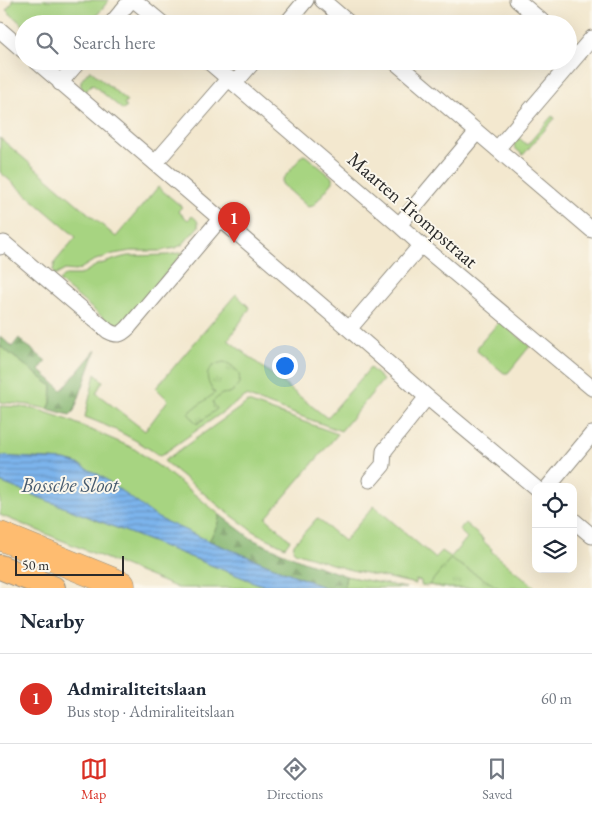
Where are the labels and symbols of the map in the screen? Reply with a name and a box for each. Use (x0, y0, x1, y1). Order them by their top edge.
street label: Maarten Trompstraat (342, 146, 484, 274)
pin: 1 (218, 202, 250, 243)
your location (272, 353, 298, 379)
water label: Bossche Sloot (20, 471, 119, 498)
scale bar (15, 553, 124, 576)

